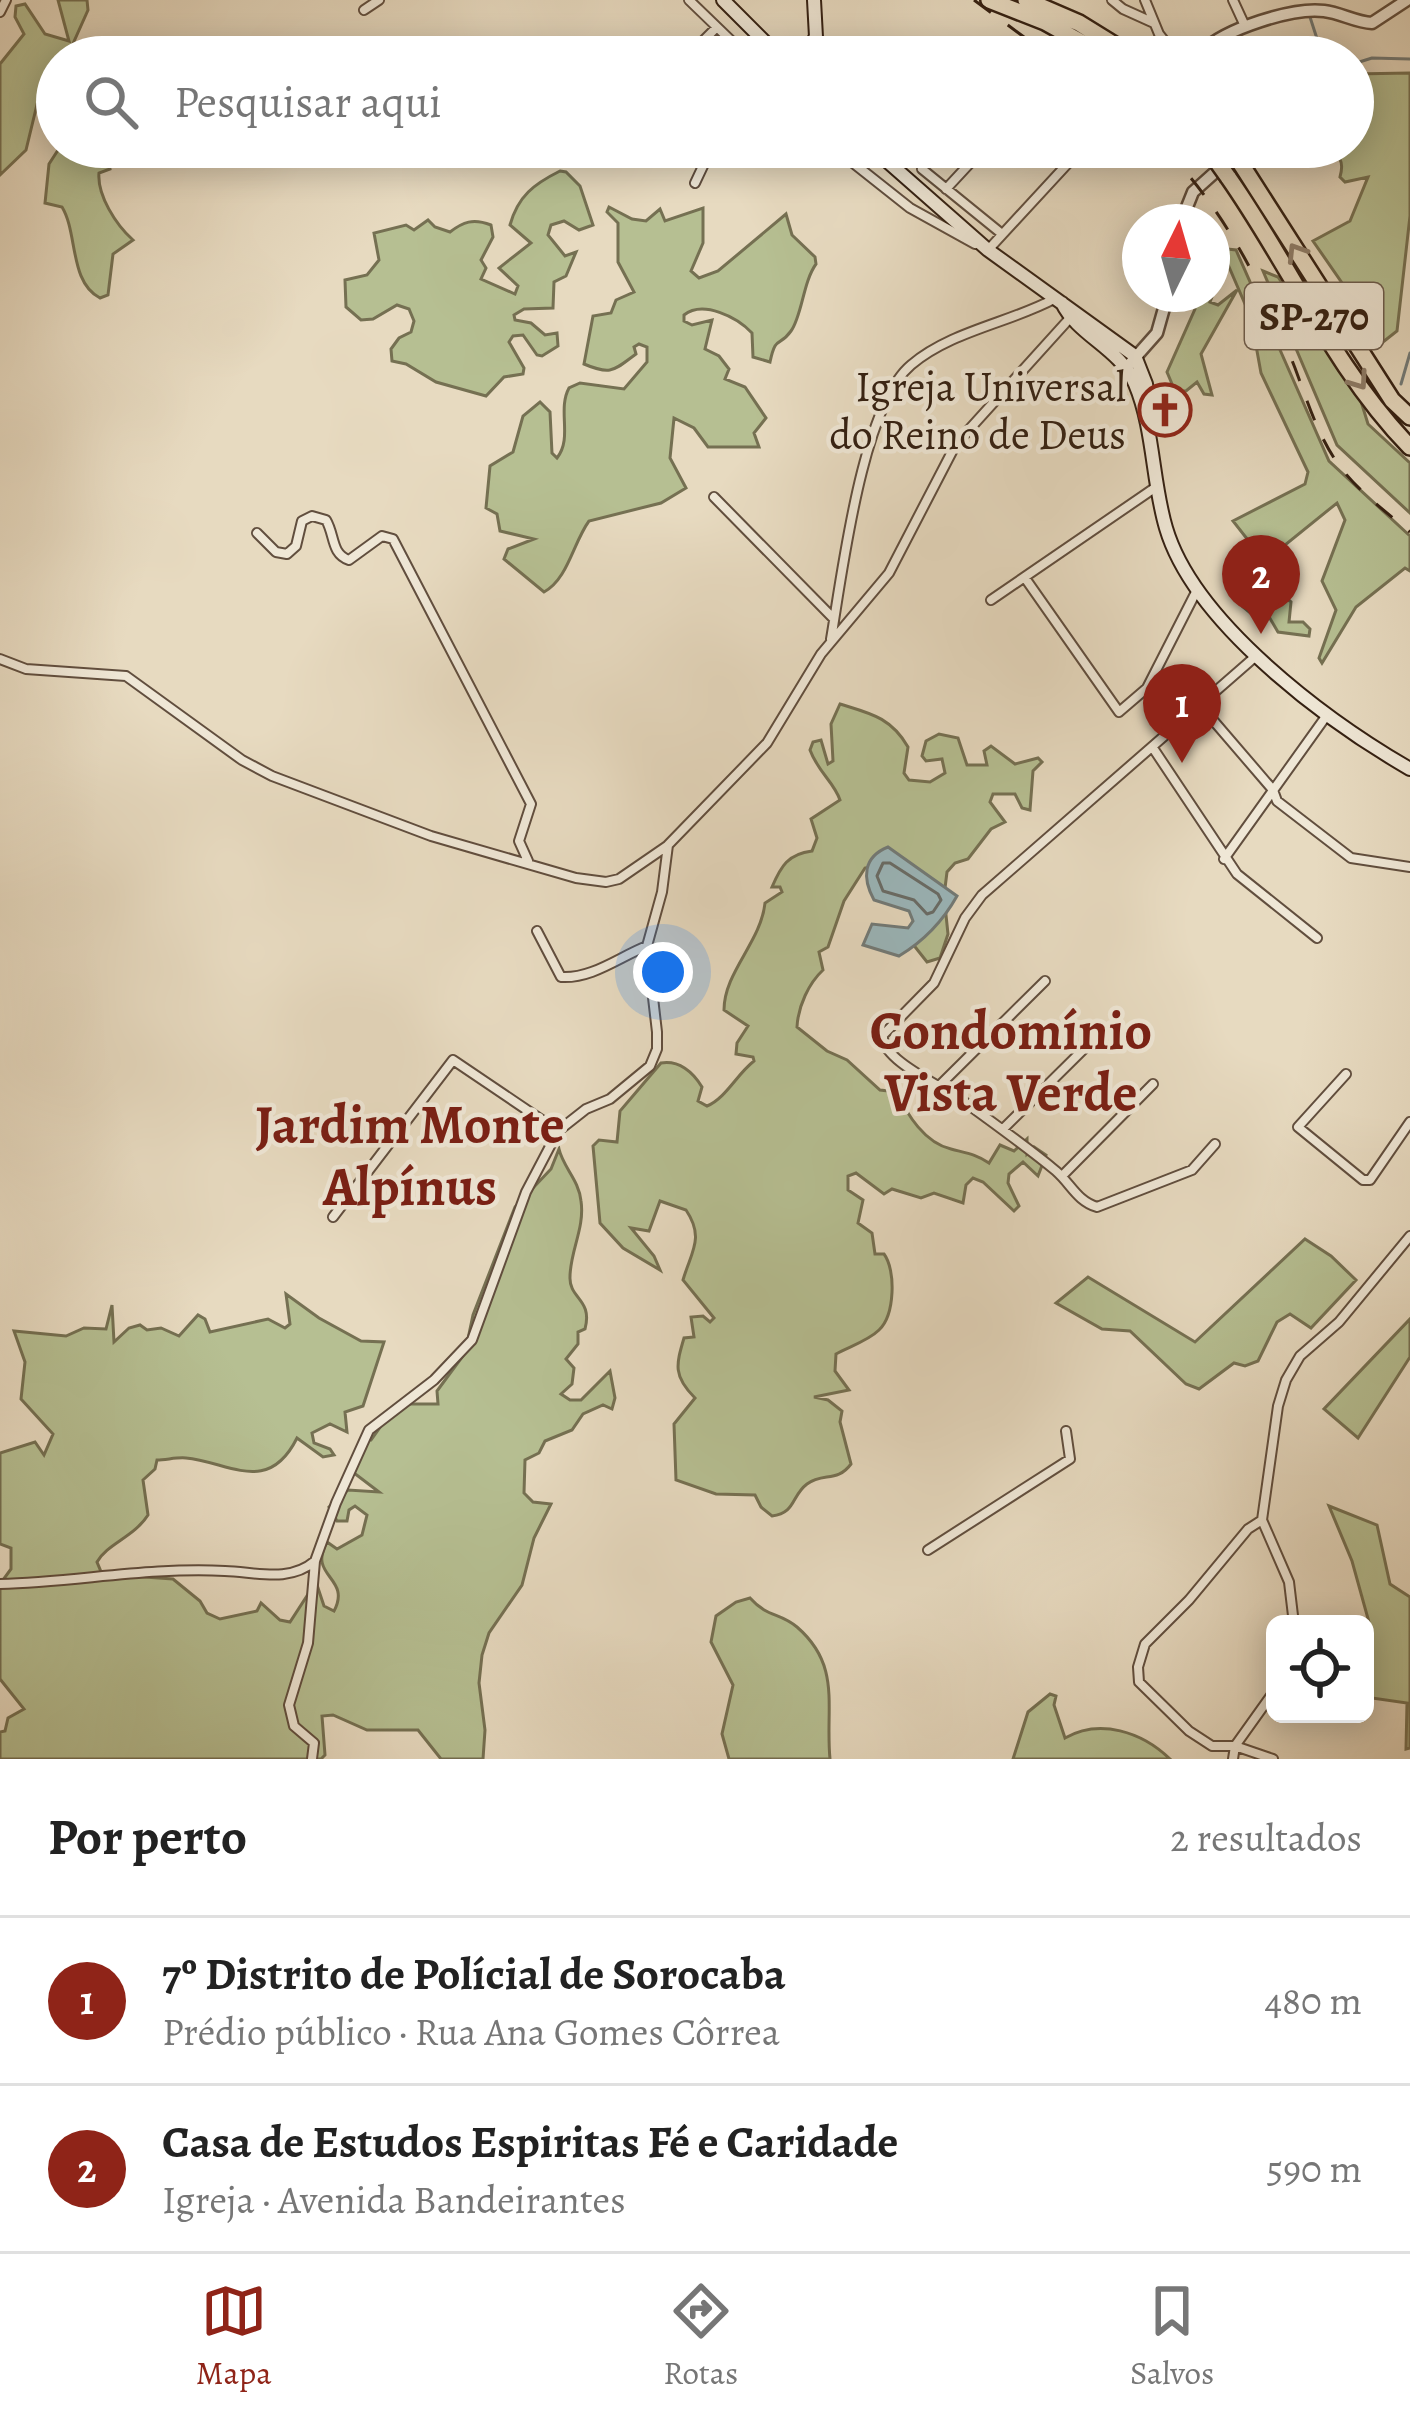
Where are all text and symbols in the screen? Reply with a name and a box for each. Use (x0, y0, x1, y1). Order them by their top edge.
search box (36, 36, 1374, 168)
icon: search (78, 69, 144, 135)
text: Pesquisar aqui (174, 71, 442, 133)
north arrow (1122, 204, 1230, 312)
one-way arrow (1288, 243, 1310, 265)
road number: SP-270 (1245, 283, 1383, 349)
place label: Igreja Universal do Reino de Deus (829, 358, 1126, 463)
one-way arrow (1344, 368, 1366, 390)
church icon: Igreja Universal do Reino de Deus (1137, 382, 1193, 438)
pin: 2 (1222, 535, 1300, 634)
pin: 1 (1143, 664, 1221, 763)
your location (633, 942, 693, 1002)
district label: Condomínio Vista Verde (870, 994, 1152, 1130)
district label: Jardim Monte Alpínus (255, 1088, 565, 1224)
map controls (1266, 1615, 1374, 1723)
button: locate (1266, 1615, 1374, 1723)
text: Por perto (48, 1802, 247, 1872)
text: 2 resultados (1170, 1811, 1362, 1864)
text: 7º Distrito de Polícial de Sorocaba (162, 1943, 786, 2005)
text: 1 (80, 1974, 94, 2027)
text: 480 m (1264, 1974, 1362, 2027)
text: Prédio público · Rua Ana Gomes Côrrea (162, 2005, 780, 2058)
text: Casa de Estudos Espiritas Fé e Caridade (162, 2111, 898, 2173)
text: 2 (78, 2142, 96, 2195)
text: 590 m (1267, 2142, 1362, 2195)
text: Igreja · Avenida Bandeirantes (162, 2173, 626, 2226)
tab: Mapa (196, 2278, 272, 2395)
tab: Rotas (663, 2278, 738, 2395)
tab: Salvos (1130, 2278, 1214, 2395)

